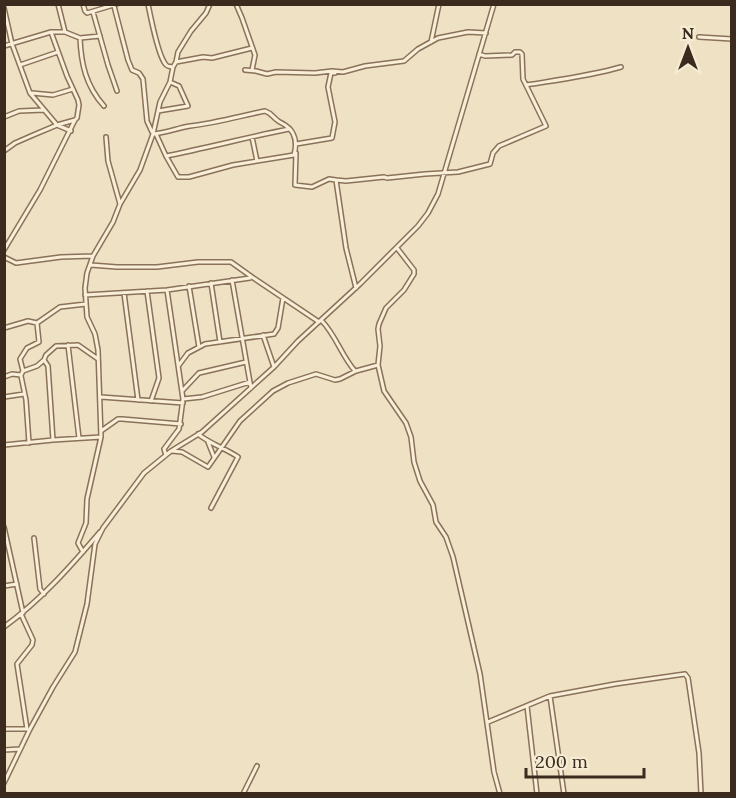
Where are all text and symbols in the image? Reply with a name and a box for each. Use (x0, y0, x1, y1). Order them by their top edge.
north arrow (658, 18, 718, 78)
text: N (682, 23, 694, 43)
scale bar (526, 741, 644, 779)
text: 200 m (535, 750, 588, 773)

